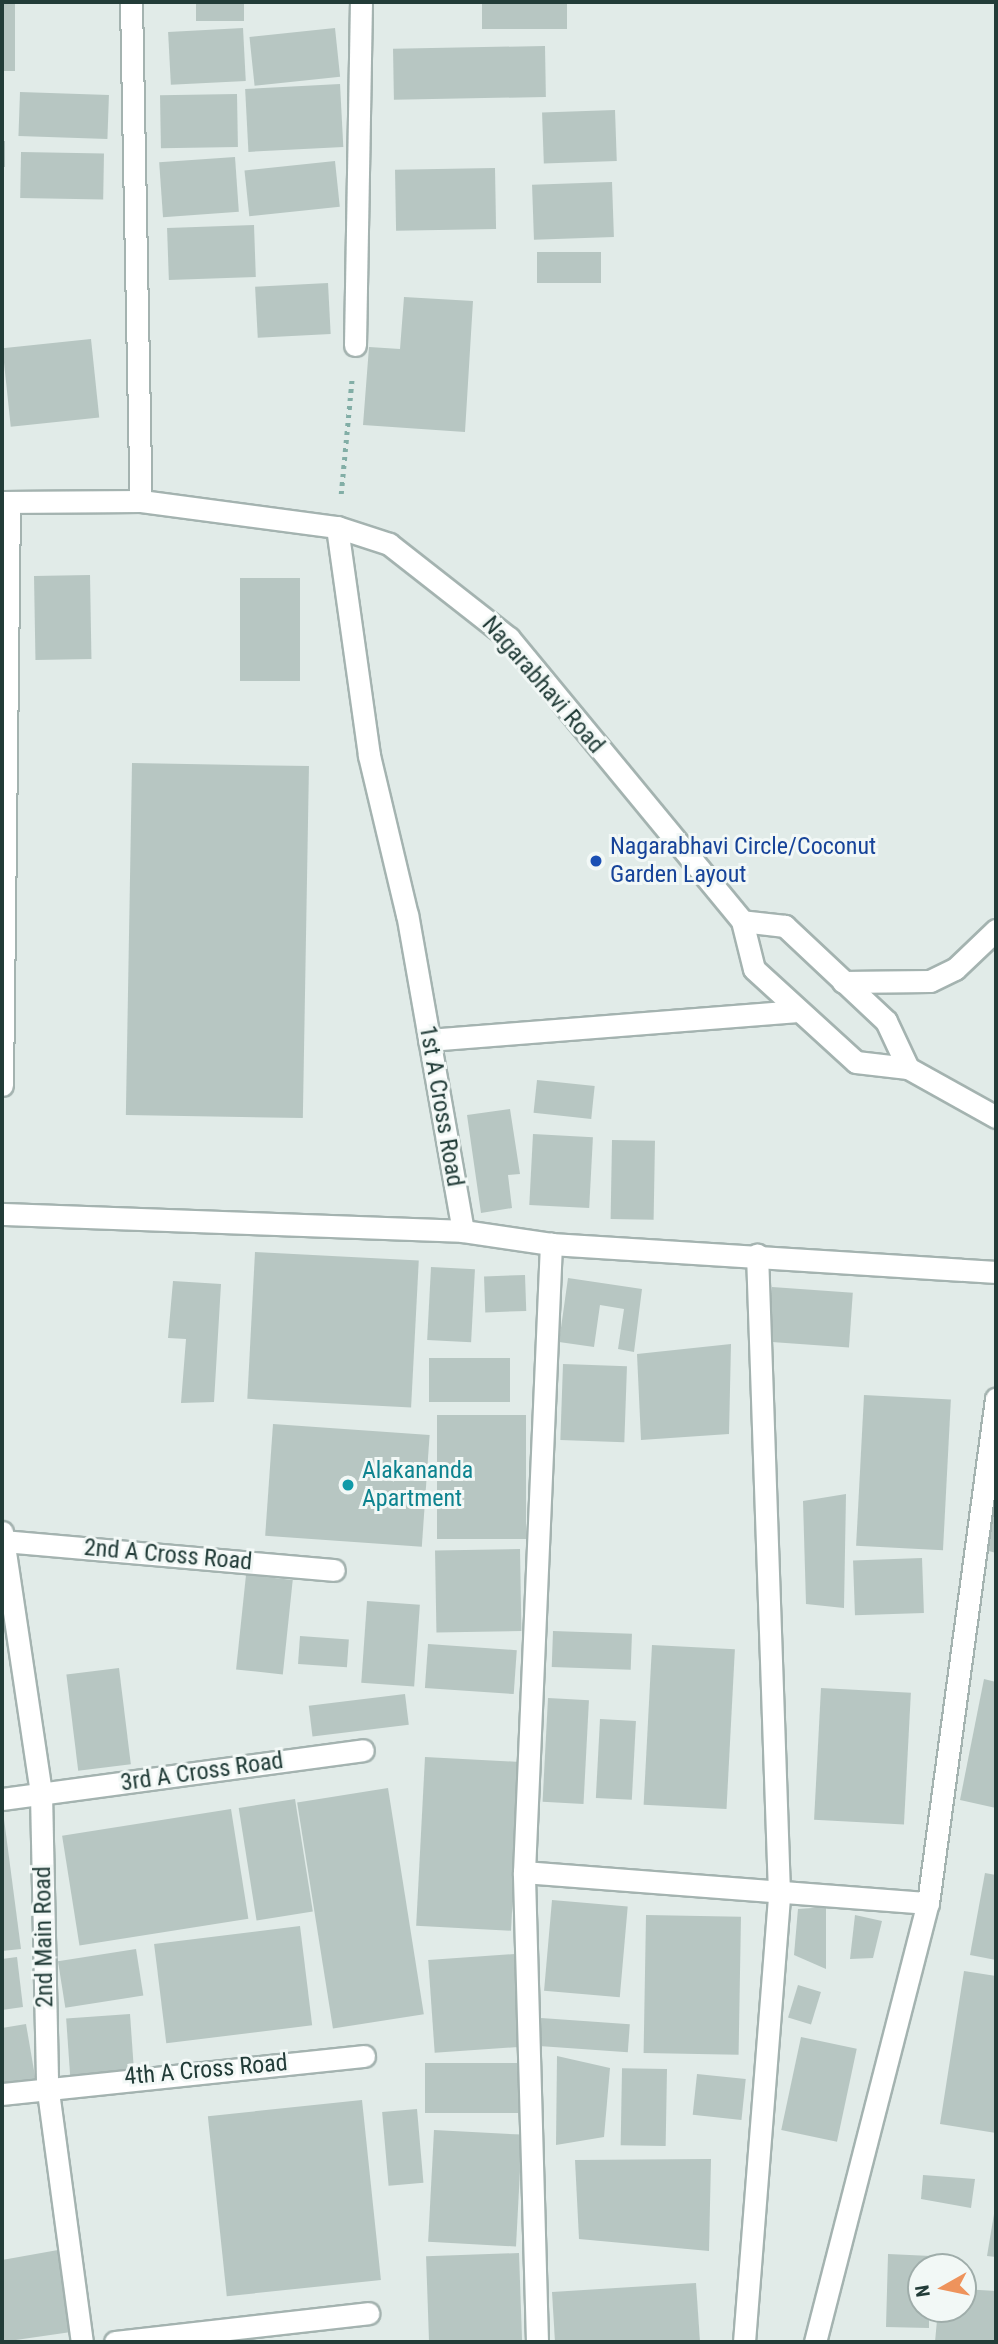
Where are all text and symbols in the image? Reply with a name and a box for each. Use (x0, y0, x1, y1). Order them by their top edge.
street label: Nagarabhavi Road (476, 611, 610, 759)
place label: Nagarabhavi Circle/Coconut Garden Layout (610, 833, 876, 889)
marker: Nagarabhavi Circle/Coconut Garden Layout (588, 853, 604, 869)
street label: 1st A Cross Road (413, 1023, 469, 1189)
place label: Alakananda Apartment (362, 1457, 473, 1513)
marker: Alakananda Apartment (340, 1477, 356, 1493)
street label: 2nd A Cross Road (83, 1533, 253, 1577)
street label: 3rd A Cross Road (119, 1746, 285, 1798)
street label: 2nd Main Road (28, 1866, 60, 2008)
street label: 4th A Cross Road (123, 2049, 289, 2091)
north arrow (907, 2253, 977, 2323)
text: N (910, 2284, 935, 2299)

